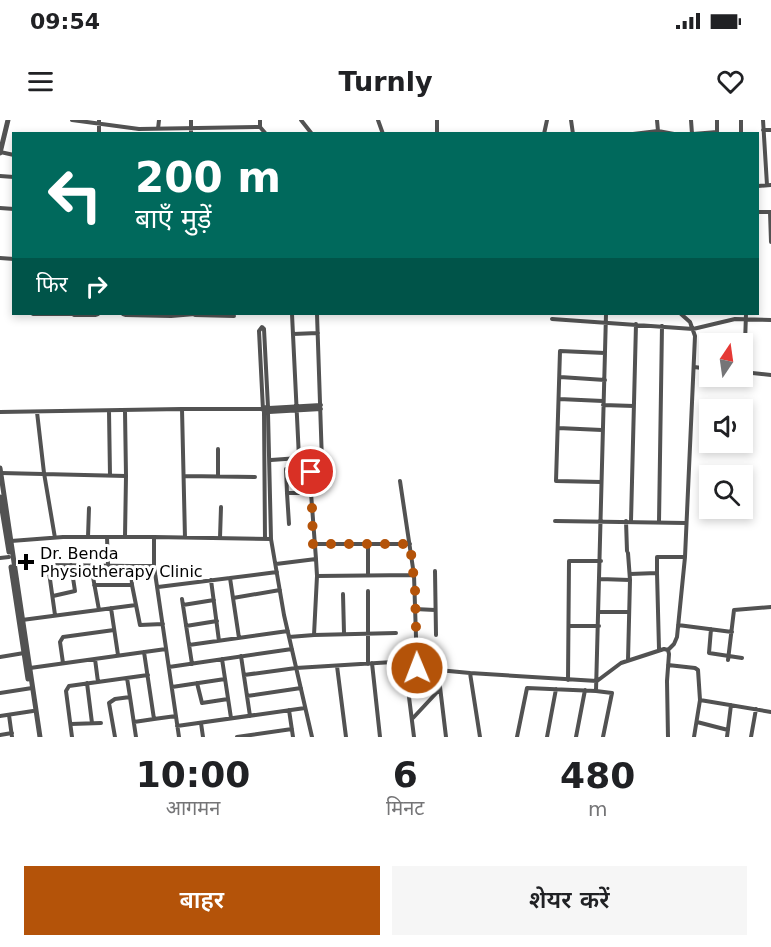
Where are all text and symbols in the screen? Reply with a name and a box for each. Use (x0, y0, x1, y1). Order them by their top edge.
text: 09:54 (30, 9, 100, 34)
icon: menu (24, 65, 57, 98)
icon: heart (714, 65, 747, 98)
text: Turnly (338, 66, 433, 97)
text: 200 m (135, 153, 281, 202)
icon: left (36, 156, 114, 234)
text: बाएँ मुड़ें (135, 203, 212, 234)
icon: right (80, 270, 113, 303)
text: फिर (36, 272, 68, 297)
north arrow (699, 333, 753, 387)
map controls (699, 333, 753, 519)
button: sound (699, 399, 753, 453)
pin (285, 446, 336, 497)
icon: arrive (294, 455, 327, 488)
button: search (699, 465, 753, 519)
place label: Dr. Benda Physiotherapy Clinic (40, 544, 203, 581)
marker: Dr. Benda Physiotherapy Clinic (17, 553, 35, 571)
position arrow (385, 636, 449, 700)
text: 10:00 (136, 754, 250, 795)
text: 6 (393, 754, 418, 795)
text: 480 (560, 755, 635, 796)
text: आगमन (166, 796, 220, 820)
text: मिनट (386, 796, 424, 820)
text: m (588, 797, 607, 821)
button: बाहर (24, 866, 380, 935)
button: शेयर करें (392, 866, 747, 935)

